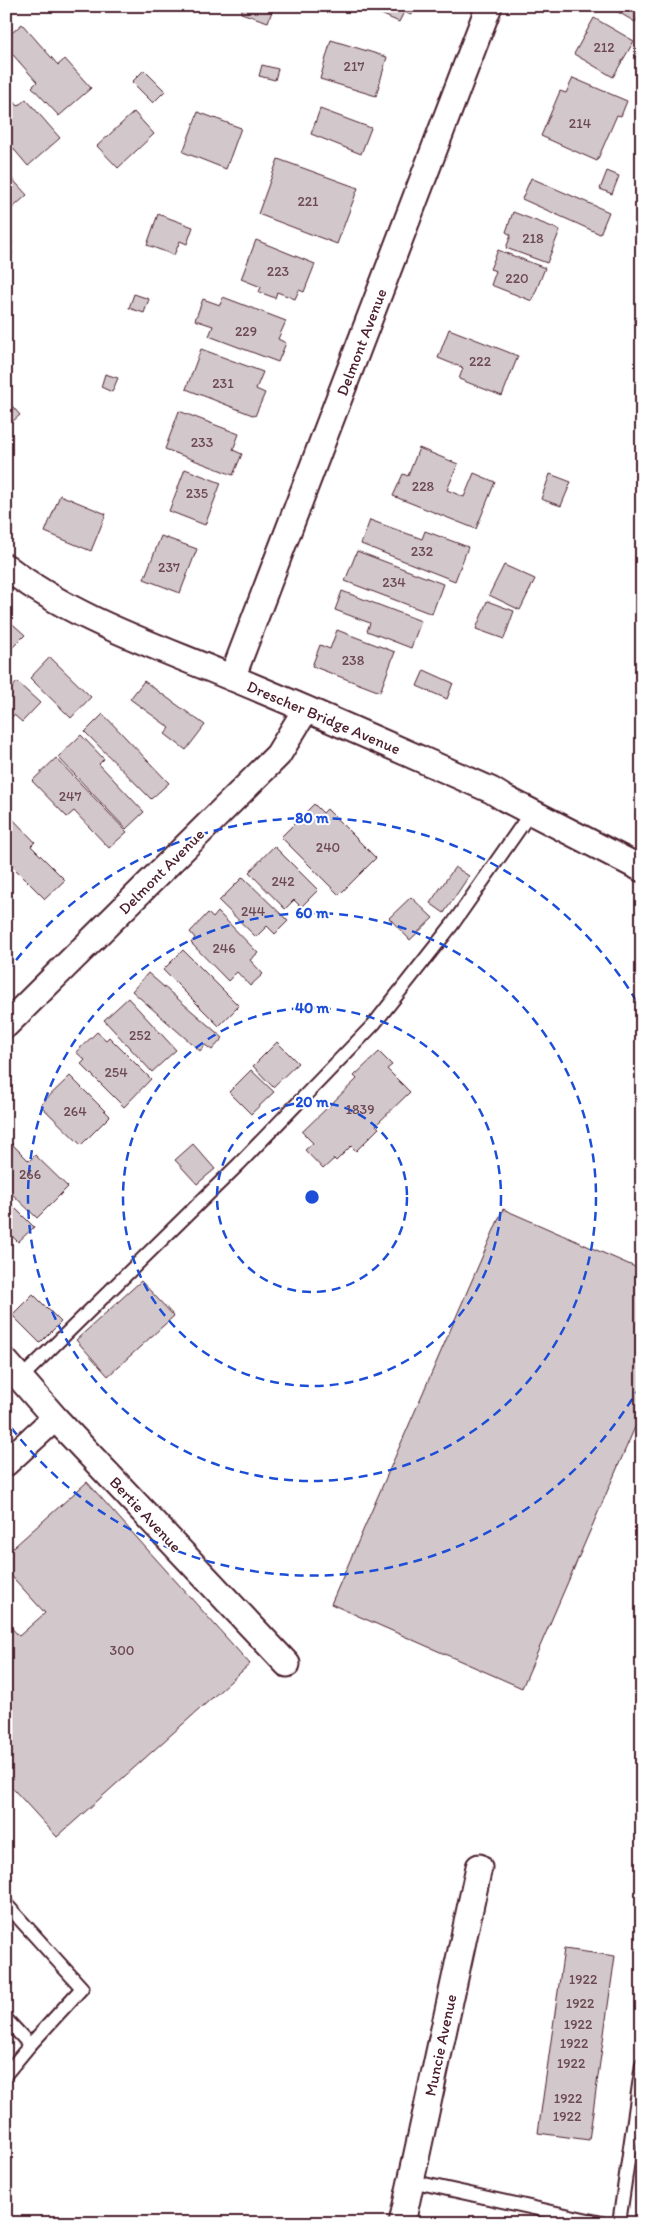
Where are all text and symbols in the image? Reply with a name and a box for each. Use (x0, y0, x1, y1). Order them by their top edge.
house number: 212 (593, 39, 615, 56)
house number: 217 (344, 58, 364, 75)
house number: 214 (569, 115, 592, 132)
house number: 221 (297, 193, 319, 210)
house number: 218 (522, 230, 544, 247)
house number: 223 (267, 263, 290, 280)
house number: 220 (505, 270, 529, 287)
street label: Delmont Avenue (332, 286, 391, 398)
house number: 229 (235, 323, 257, 340)
house number: 222 (469, 353, 492, 370)
house number: 231 (212, 375, 234, 392)
house number: 233 (191, 434, 214, 451)
house number: 228 (412, 478, 435, 495)
house number: 235 (186, 485, 208, 502)
house number: 232 (411, 543, 434, 560)
house number: 237 (158, 559, 180, 576)
house number: 234 (382, 574, 406, 591)
house number: 238 (342, 652, 365, 669)
street label: Drescher Bridge Avenue (244, 677, 403, 758)
house number: 247 (59, 788, 81, 805)
text: 80 m (295, 809, 329, 827)
street label: Delmont Avenue (115, 825, 208, 918)
house number: 240 (316, 839, 340, 856)
house number: 242 (271, 873, 295, 890)
house number: 244 (241, 903, 266, 920)
text: 60 m (295, 904, 329, 922)
house number: 246 (212, 940, 236, 957)
text: 40 m (295, 999, 330, 1017)
house number: 252 (129, 1027, 152, 1044)
house number: 254 (104, 1064, 128, 1081)
text: 20 m (295, 1093, 329, 1111)
house number: 1839 (345, 1101, 375, 1118)
house number: 264 (63, 1103, 87, 1120)
house number: 266 (19, 1166, 41, 1183)
centre of rings (303, 1188, 321, 1206)
street label: Bertie Avenue (106, 1473, 186, 1556)
house number: 300 (110, 1642, 134, 1659)
house number: 1922 (569, 1971, 598, 1988)
street label: Muncie Avenue (420, 1992, 461, 2098)
house number: 1922 (566, 1995, 595, 2012)
house number: 1922 (564, 2016, 593, 2033)
house number: 1922 (560, 2035, 589, 2052)
house number: 1922 (557, 2055, 586, 2072)
house number: 1922 (554, 2090, 583, 2107)
house number: 1922 (553, 2108, 582, 2125)

